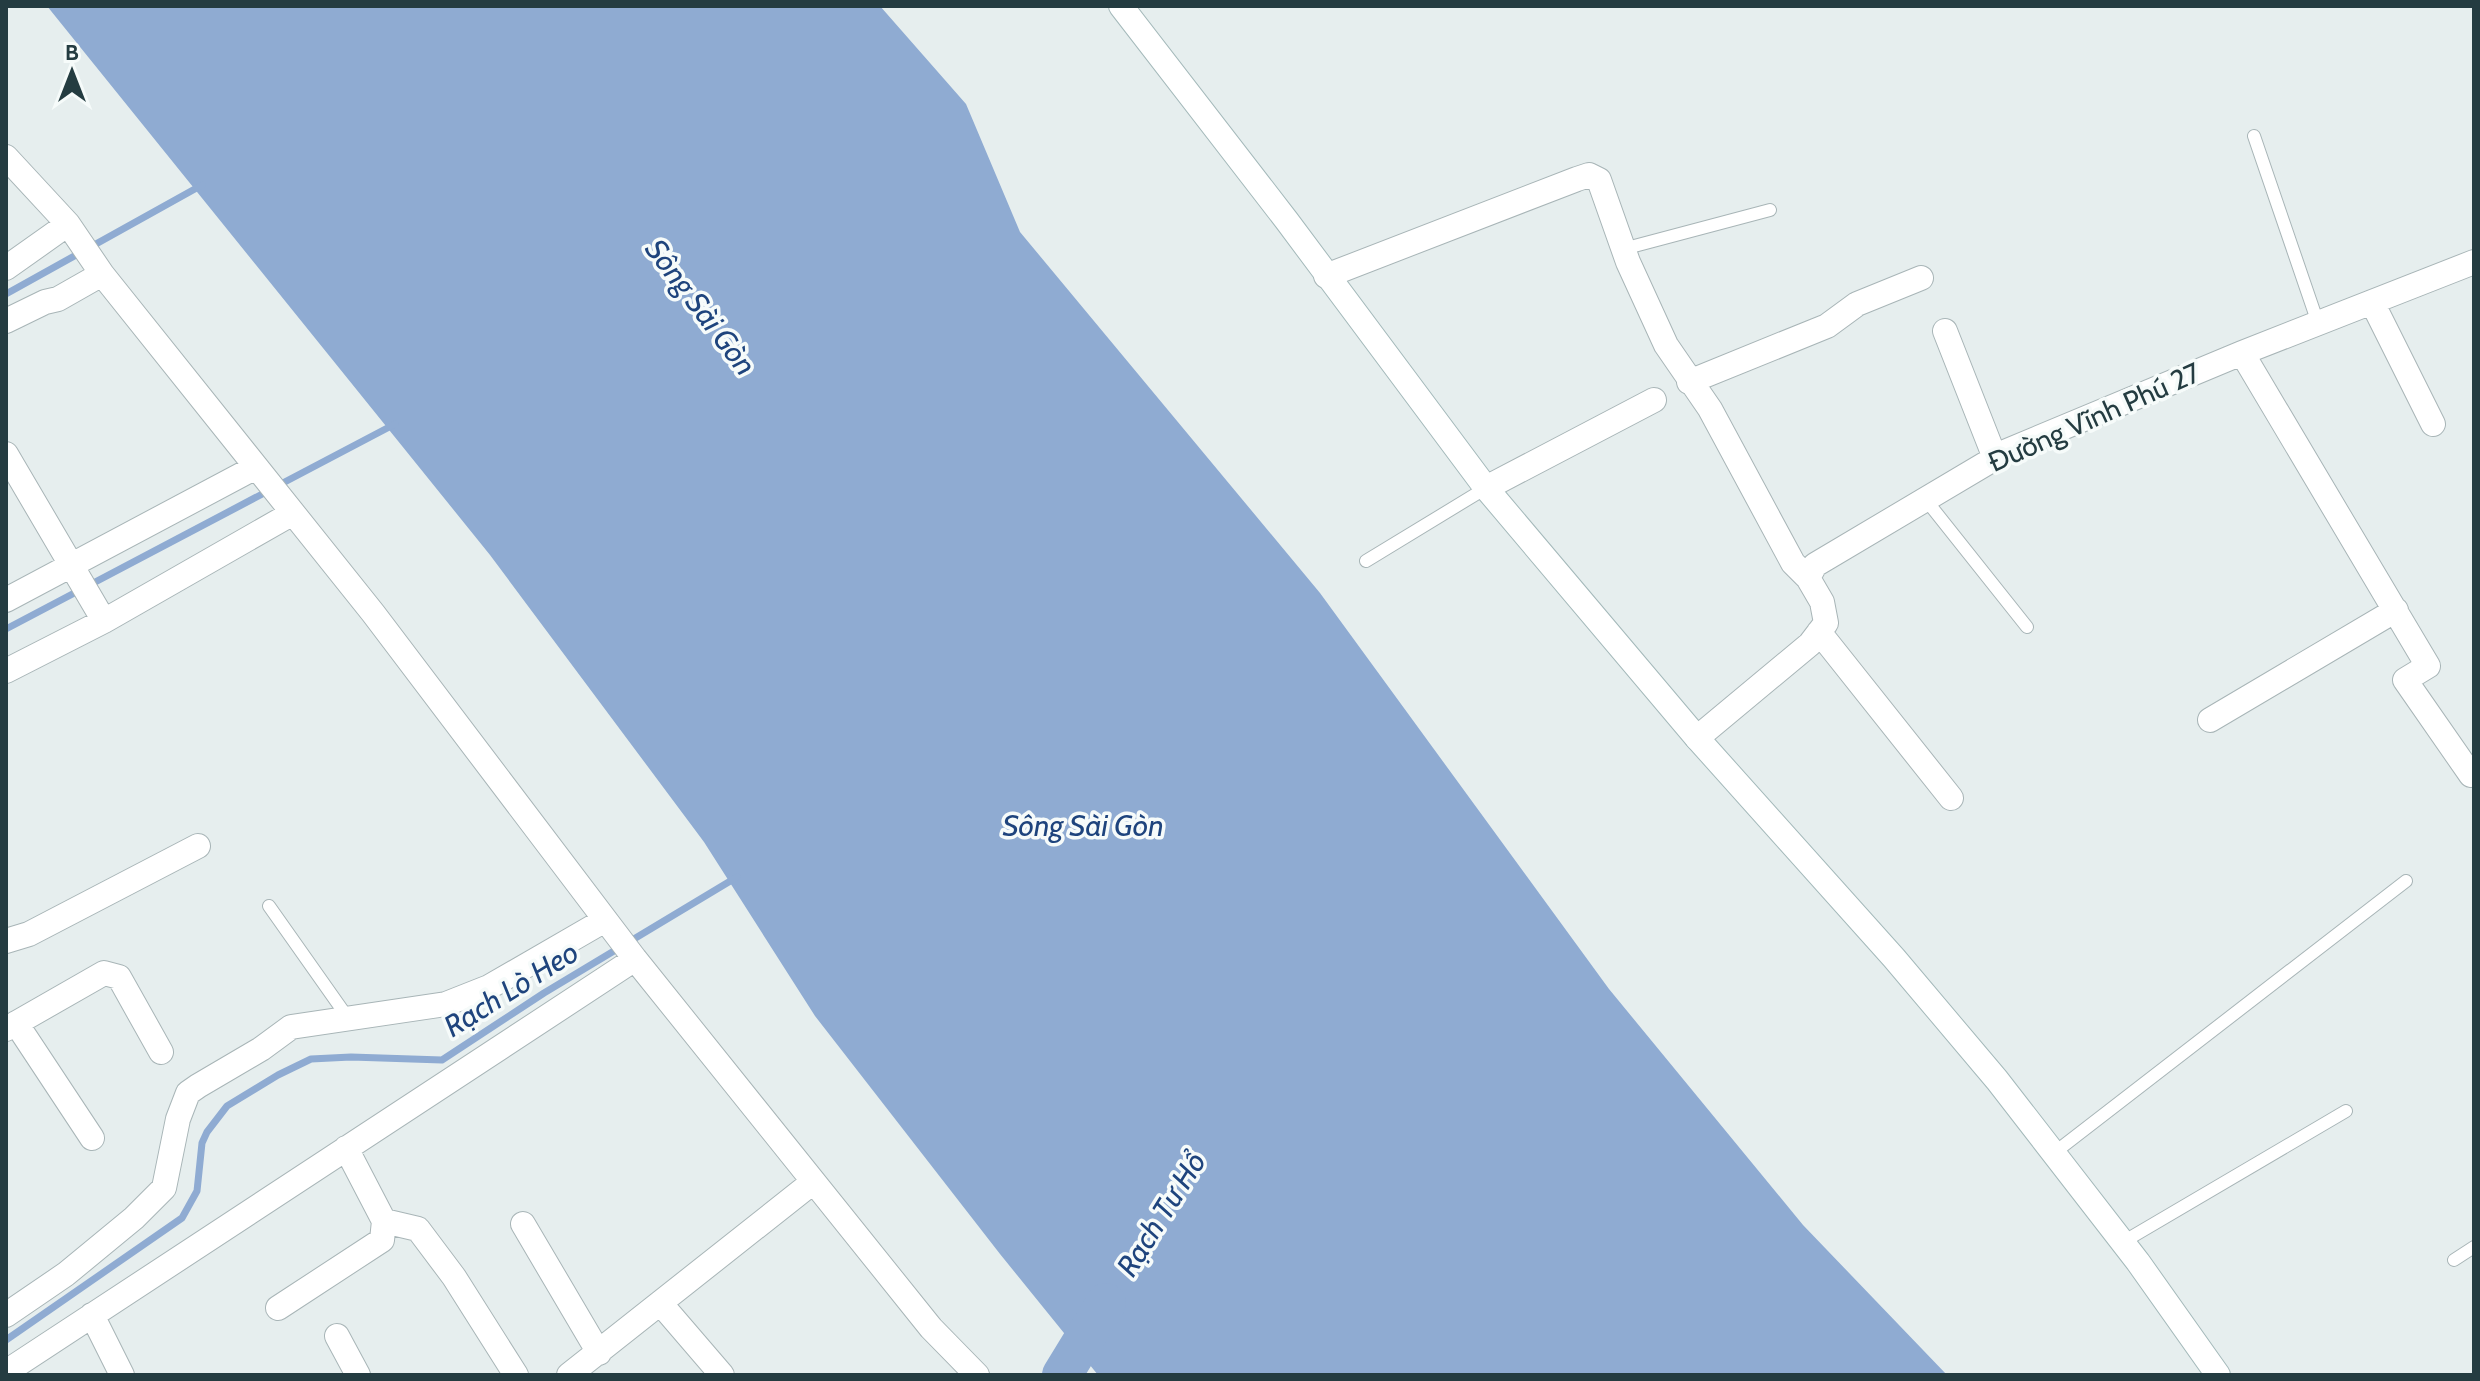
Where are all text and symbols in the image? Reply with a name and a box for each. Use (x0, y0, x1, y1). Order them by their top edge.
north arrow (32, 32, 112, 112)
text: B (65, 39, 79, 66)
water label: Sông Sài Gòn (638, 231, 764, 383)
street label: Đường Vĩnh Phú 27 (1983, 355, 2205, 479)
water label: Sông Sài Gòn (1002, 807, 1164, 844)
water label: Rạch Lò Heo (437, 933, 585, 1045)
water label: Rạch Tư Hổ (1108, 1145, 1214, 1283)

